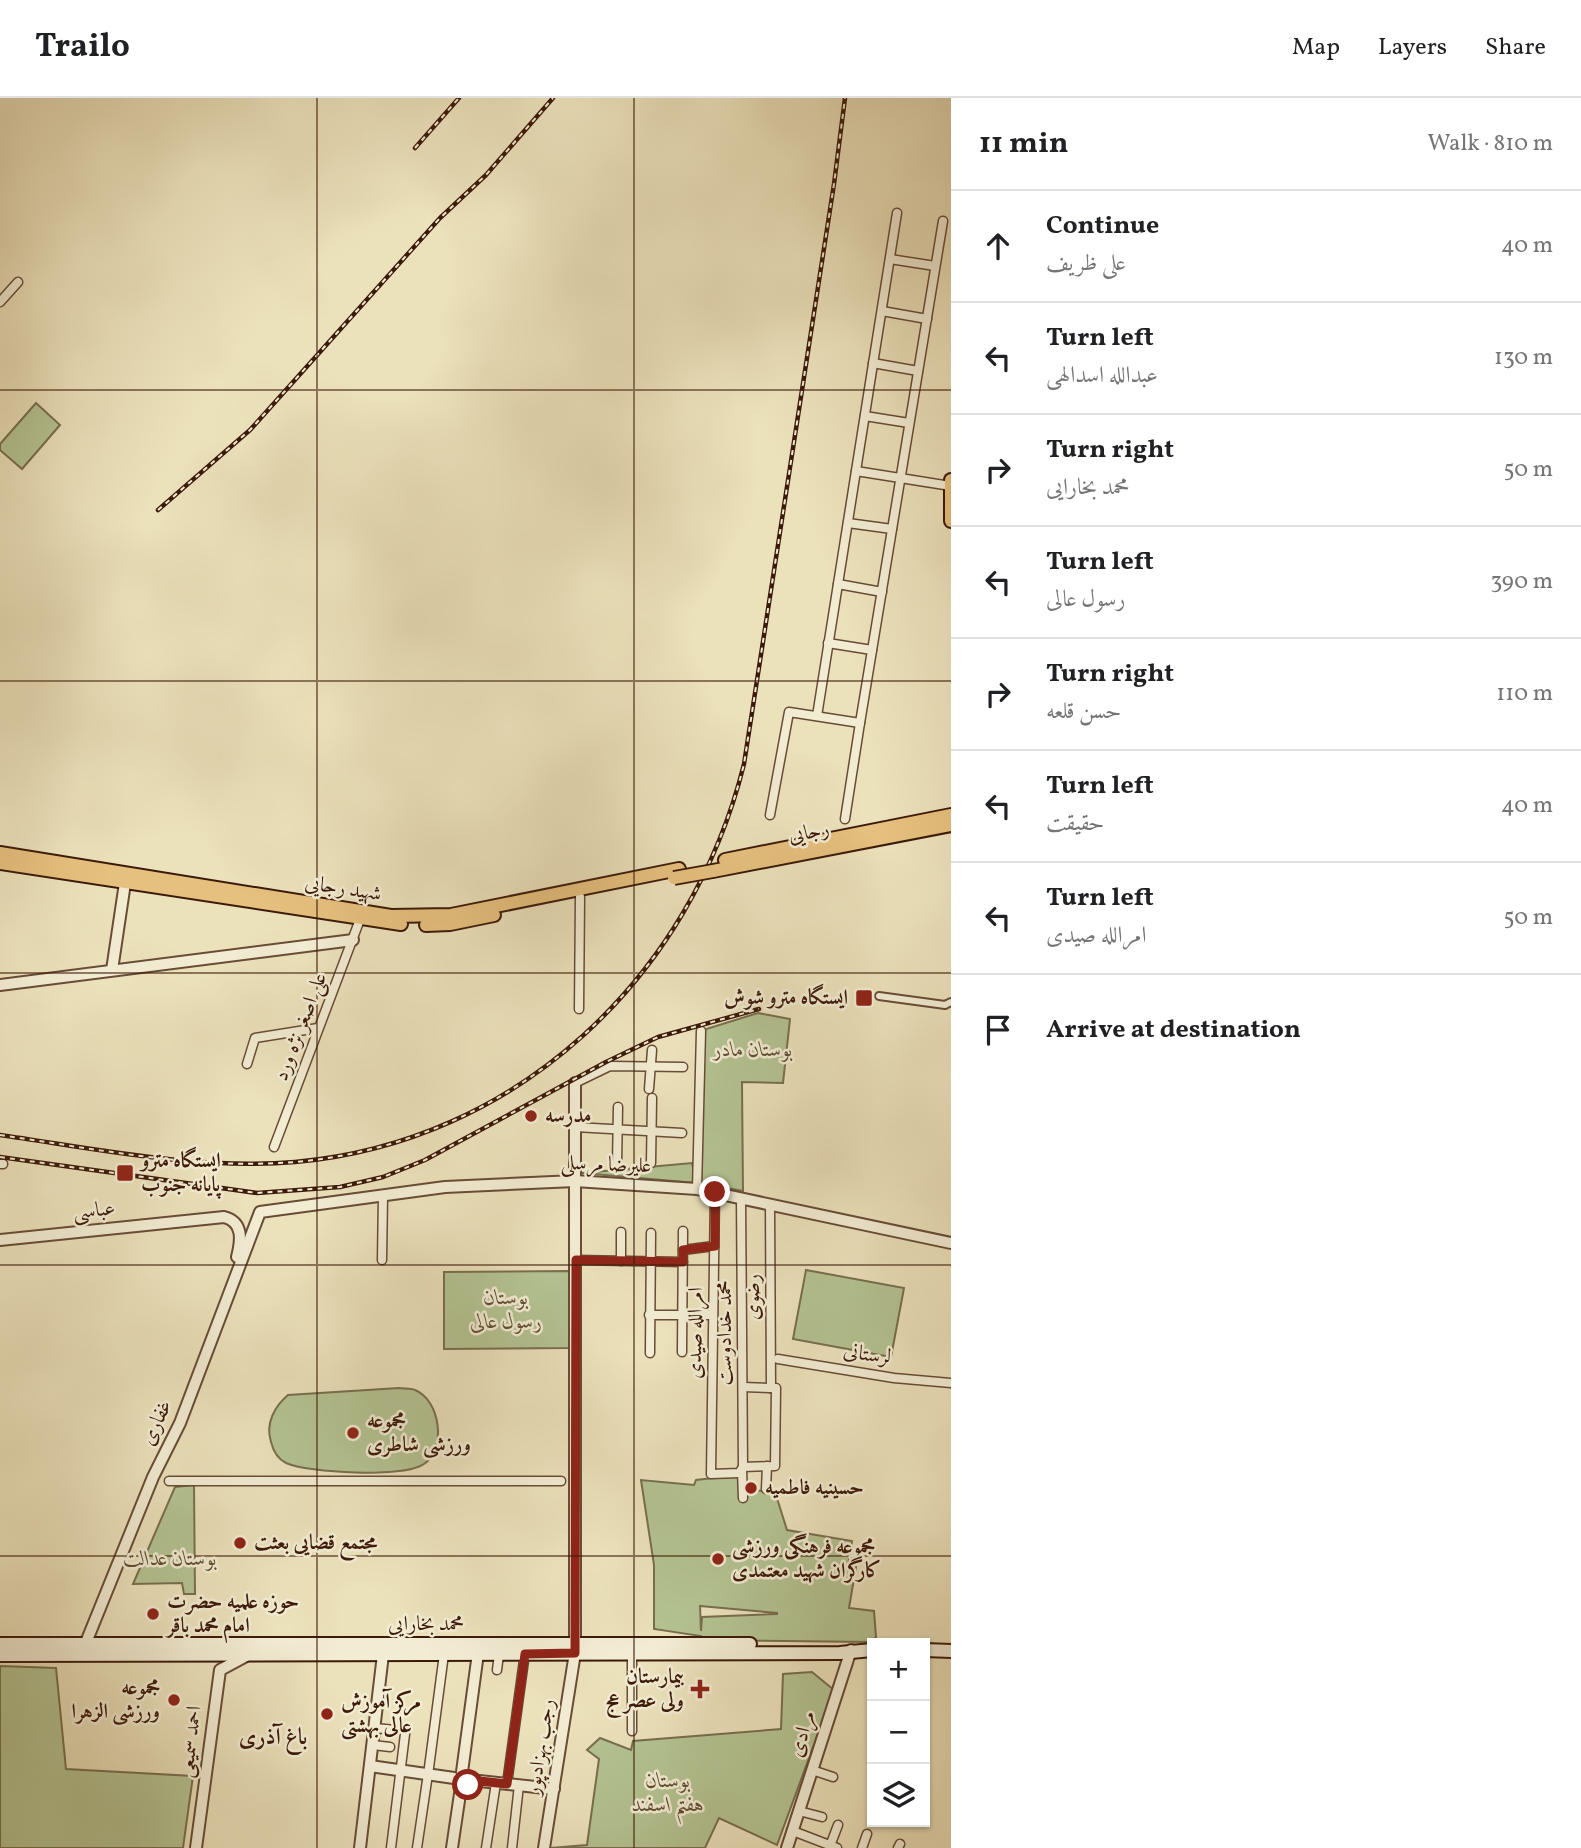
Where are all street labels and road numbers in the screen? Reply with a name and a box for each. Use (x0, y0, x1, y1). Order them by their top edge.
street label: رجایی (786, 815, 832, 851)
street label: شهید رجایی (302, 869, 384, 909)
street label: علی اصغر نژه ورد (267, 968, 335, 1086)
street label: علیرضا مرسلی (560, 1149, 652, 1181)
street label: عباسی (71, 1194, 117, 1228)
street label: رضوی (739, 1274, 768, 1320)
street label: محمد خدادوست (711, 1280, 740, 1385)
street label: امرالله صیدی (681, 1287, 711, 1379)
street label: لرستانی (841, 1337, 893, 1373)
street label: غفاری (134, 1395, 180, 1451)
street label: محمد بخارایی (388, 1610, 464, 1639)
street label: رجب بهزادپور (519, 1697, 563, 1799)
street label: احمد سمیعی (172, 1704, 210, 1780)
street label: مرادی (782, 1707, 824, 1761)

